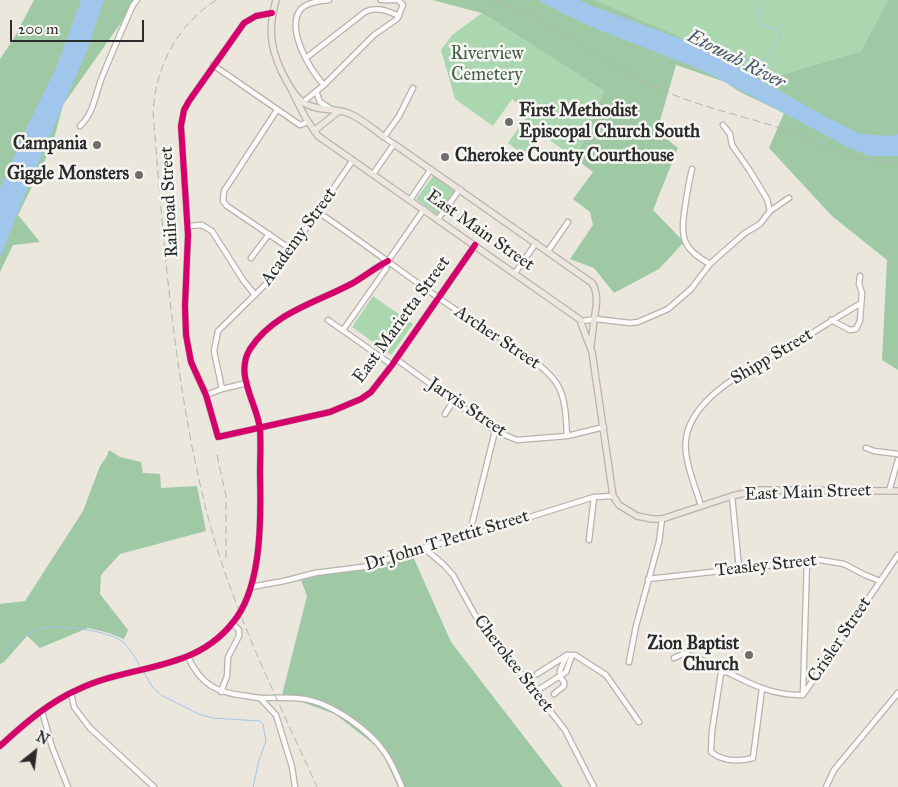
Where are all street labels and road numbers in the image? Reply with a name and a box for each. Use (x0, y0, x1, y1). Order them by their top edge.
street label: Railroad Street (156, 146, 184, 258)
street label: Academy Street (256, 184, 342, 290)
street label: East Main Street (422, 186, 538, 276)
street label: East Marietta Street (349, 252, 455, 388)
street label: Archer Street (450, 301, 544, 375)
street label: Shipp Street (727, 324, 817, 390)
street label: Jarvis Street (424, 374, 510, 442)
street label: East Main Street (744, 480, 872, 506)
street label: Dr John T Pettit Street (362, 506, 532, 576)
street label: Teasley Street (714, 550, 818, 582)
street label: Crisler Street (804, 593, 876, 687)
street label: Cherokee Street (468, 611, 558, 717)

